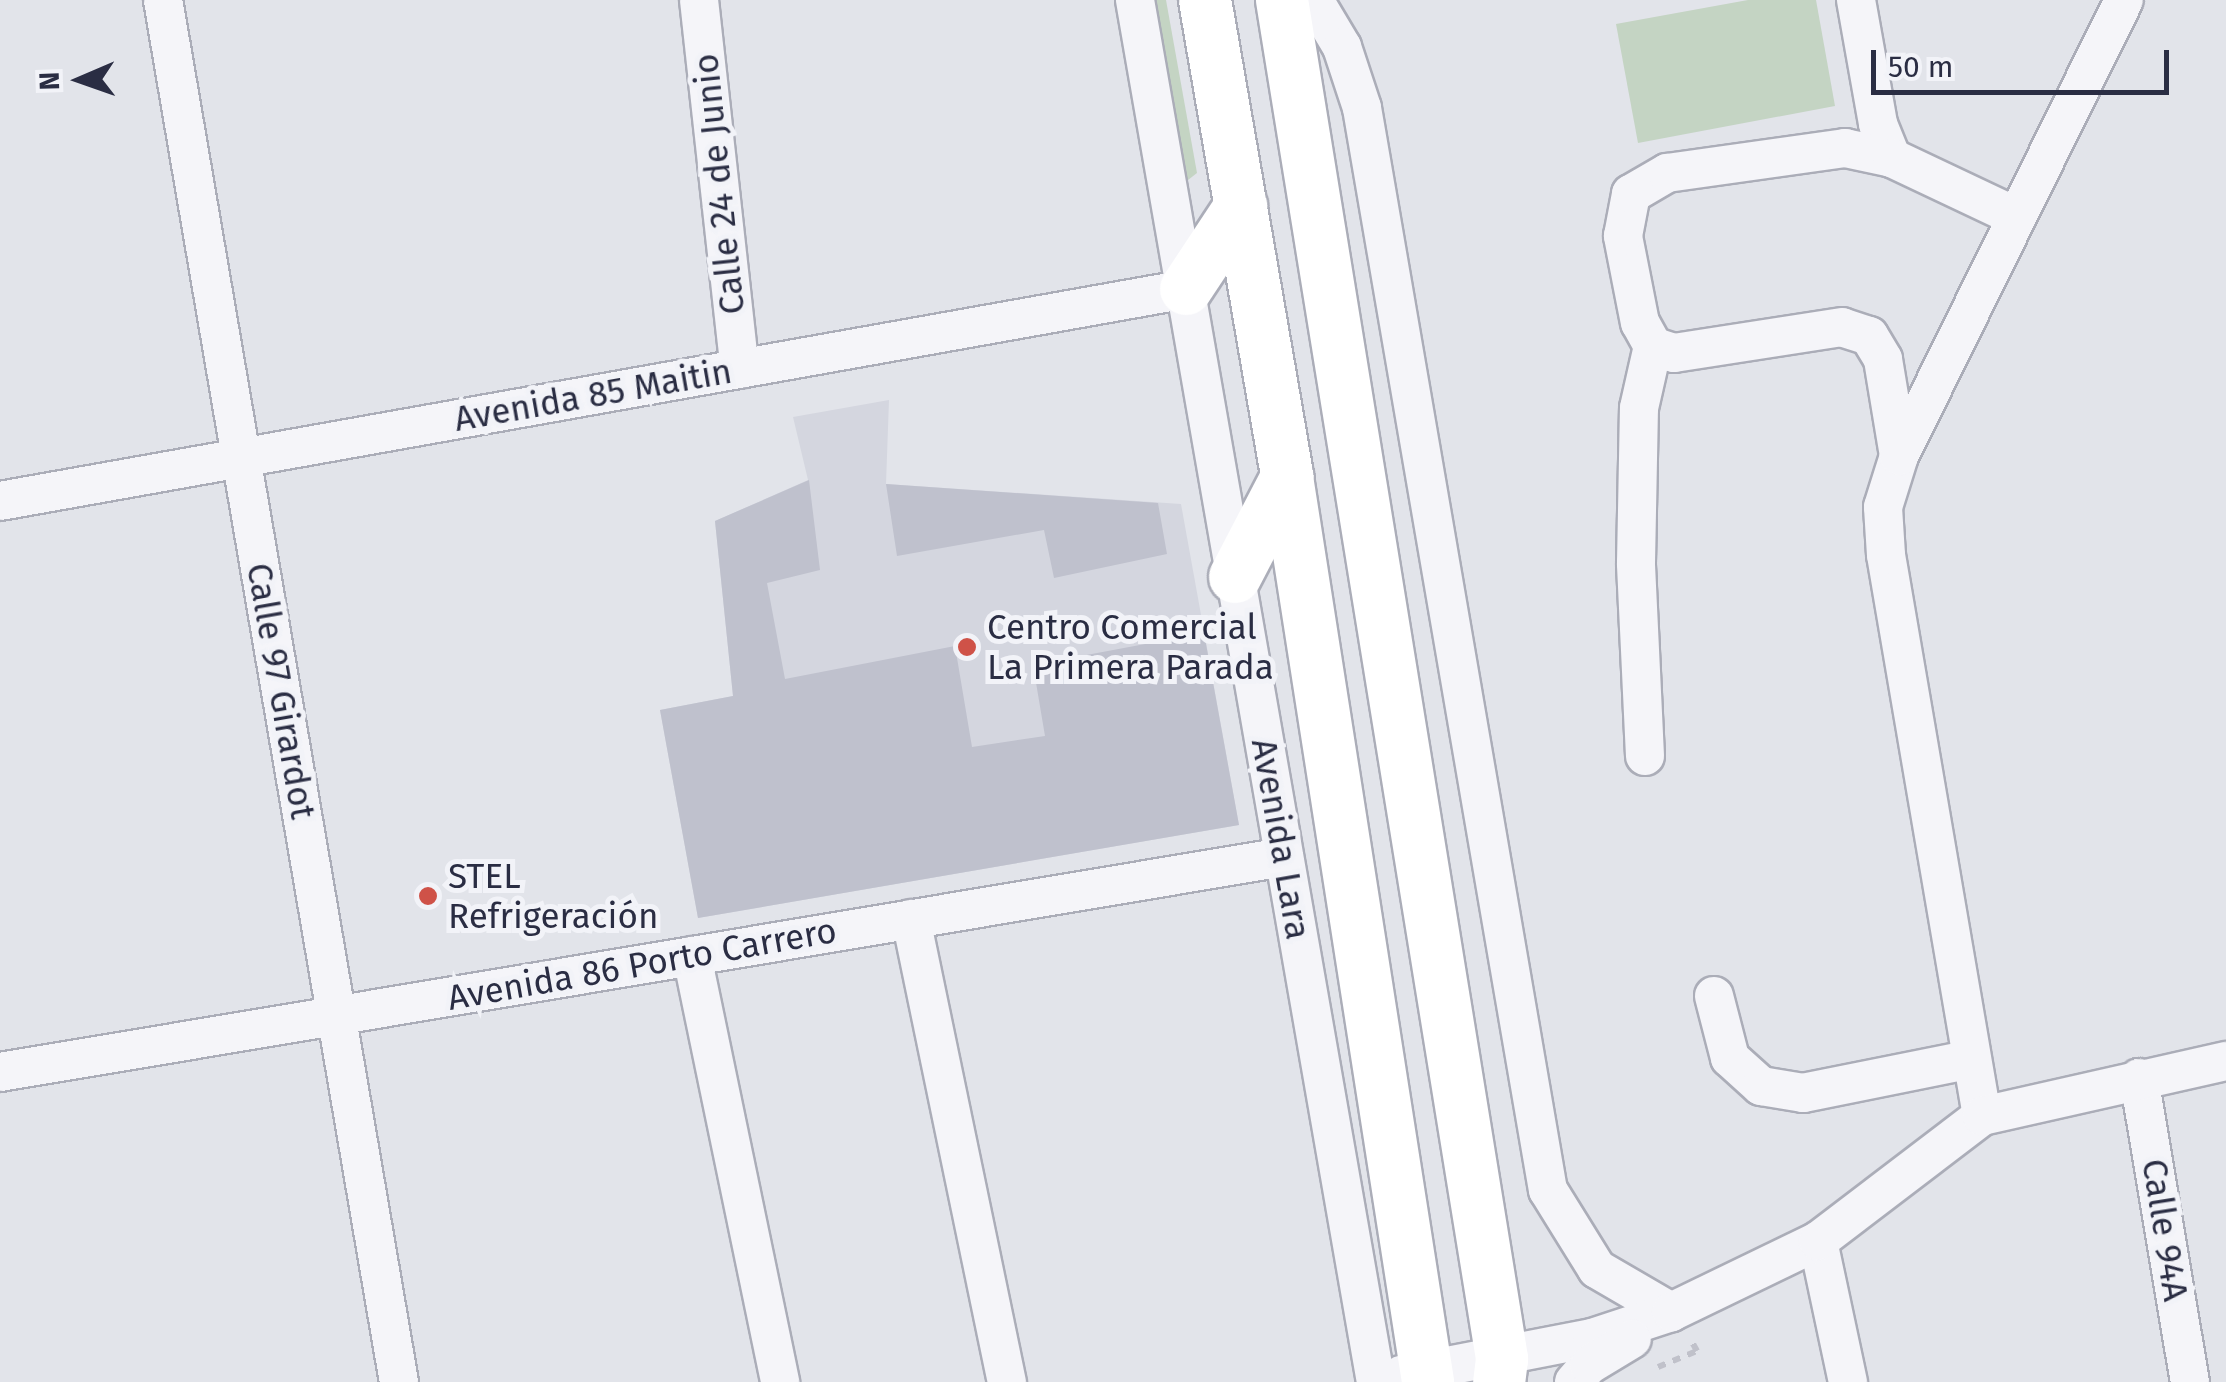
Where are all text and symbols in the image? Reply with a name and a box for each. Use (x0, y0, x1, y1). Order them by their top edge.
north arrow (30, 30, 130, 130)
scale bar (1876, 30, 2174, 92)
text: 50 m (1888, 49, 1953, 85)
street label: Calle 24 de Junio (684, 52, 754, 316)
text: N (33, 71, 66, 91)
street label: Avenida 85 Maitin (451, 350, 735, 440)
street label: Calle 97 Girardot (238, 560, 324, 822)
place label: Centro Comercial La Primera Parada (987, 606, 1274, 688)
marker: Centro Comercial La Primera Parada (956, 636, 978, 658)
street label: Avenida Lara (1243, 735, 1319, 943)
place label: STEL Refrigeración (448, 855, 658, 937)
marker: STEL Refrigeración (417, 885, 439, 907)
street label: Avenida 86 Porto Carrero (444, 909, 840, 1019)
street label: Calle 94A (2133, 1156, 2197, 1304)

